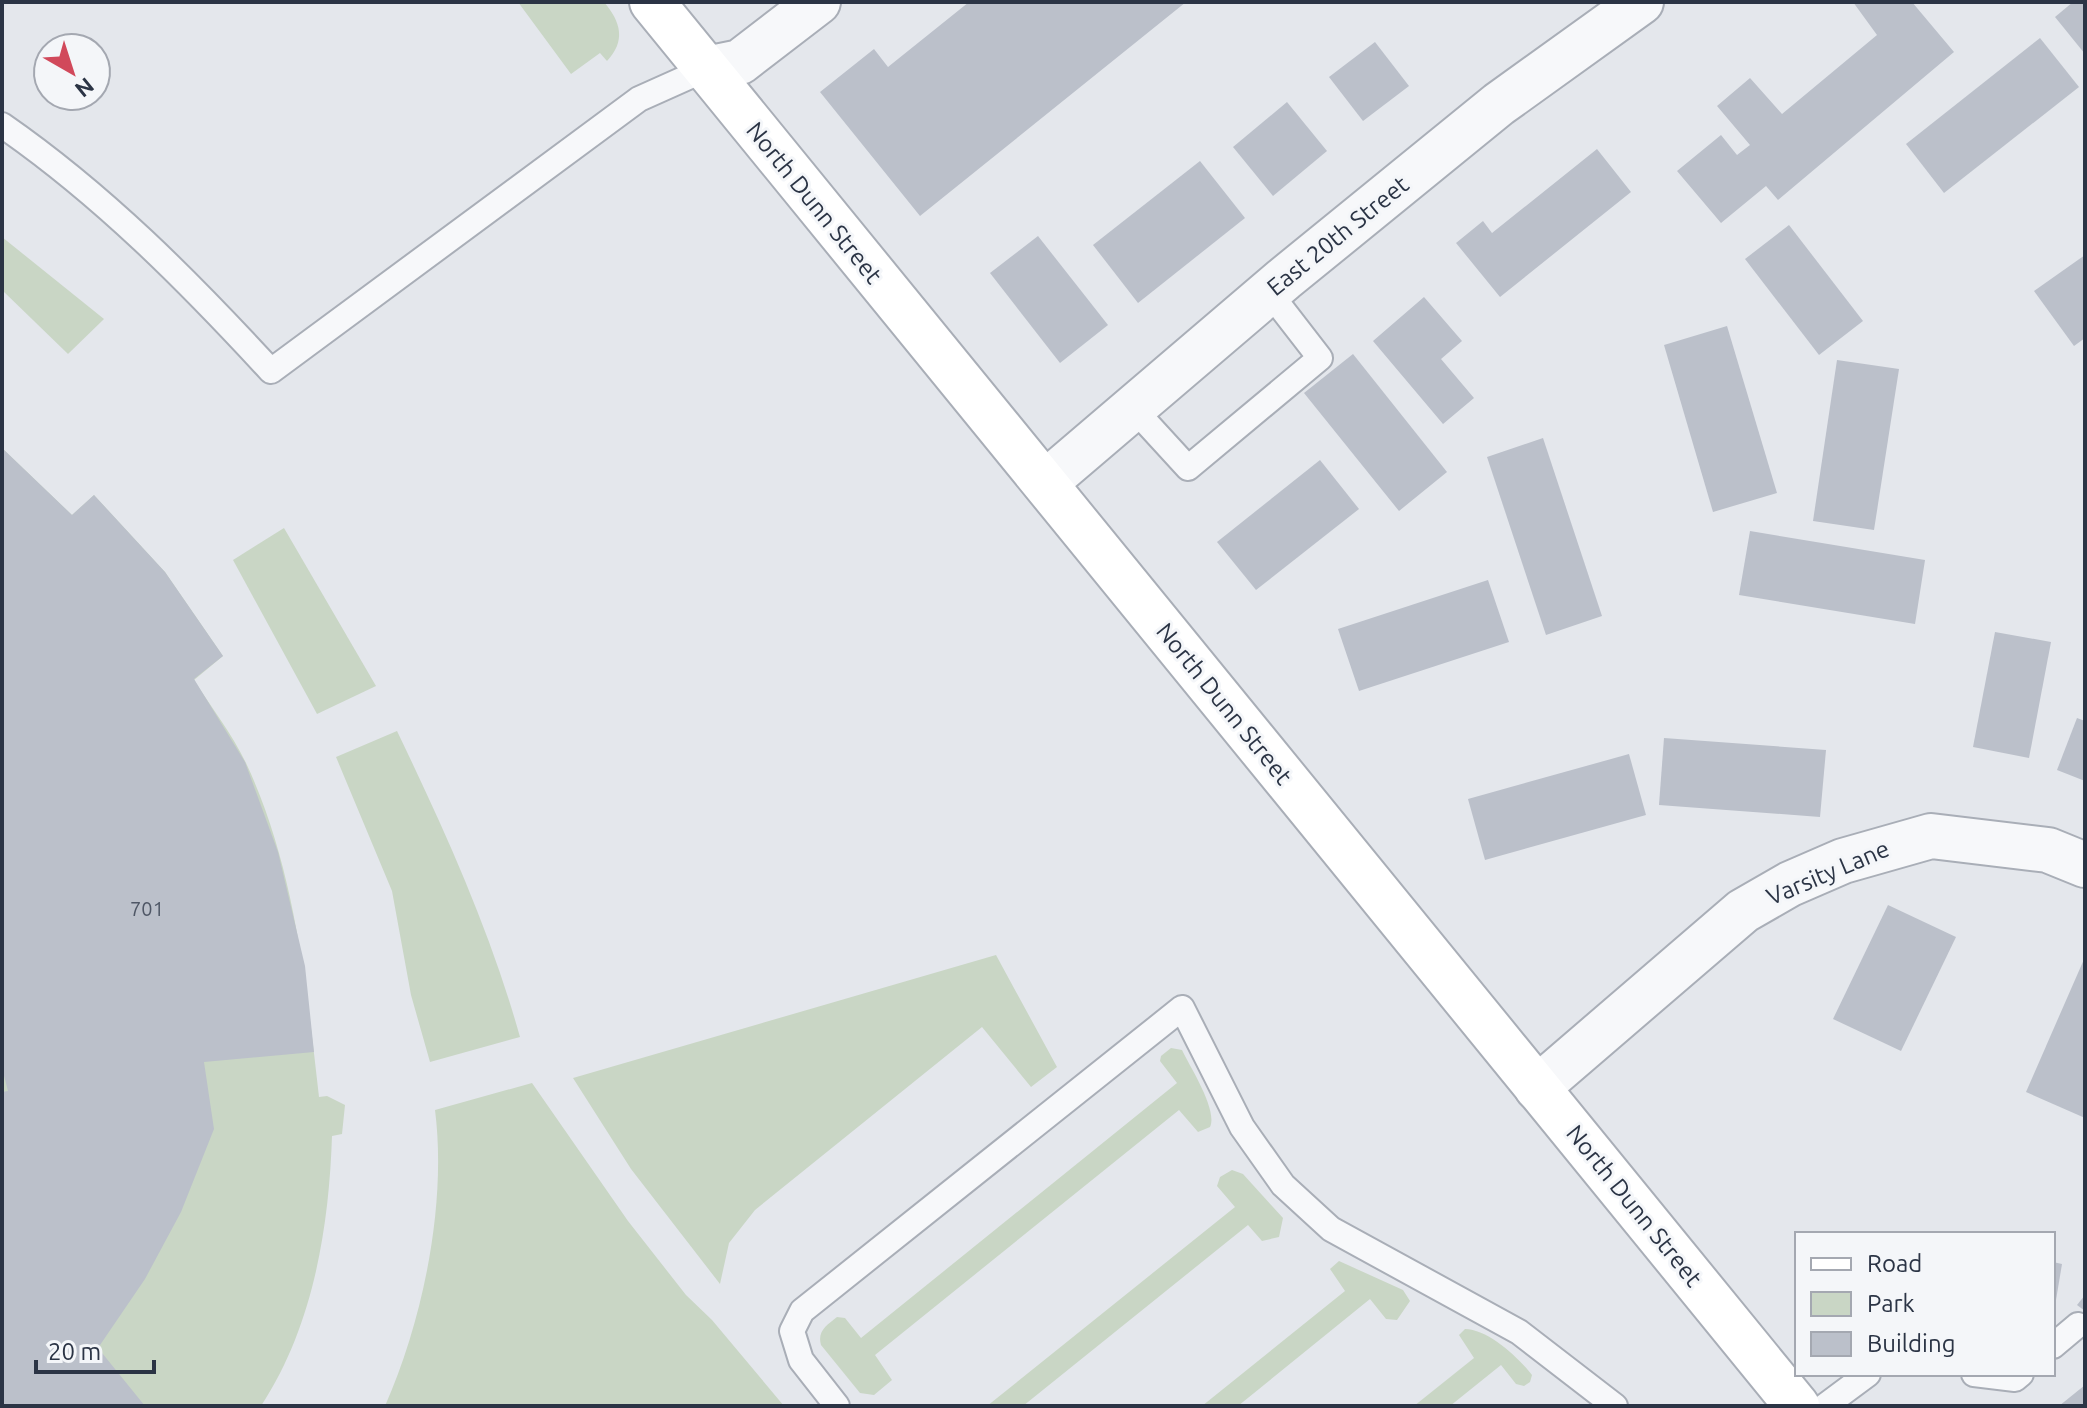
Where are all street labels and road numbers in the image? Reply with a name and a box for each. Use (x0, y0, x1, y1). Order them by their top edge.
street label: North Dunn Street (741, 117, 888, 289)
street label: East 20th Street (1262, 170, 1414, 301)
street label: North Dunn Street (1151, 618, 1298, 790)
street label: Varsity Lane (1762, 835, 1893, 910)
street label: North Dunn Street (1561, 1120, 1708, 1292)

